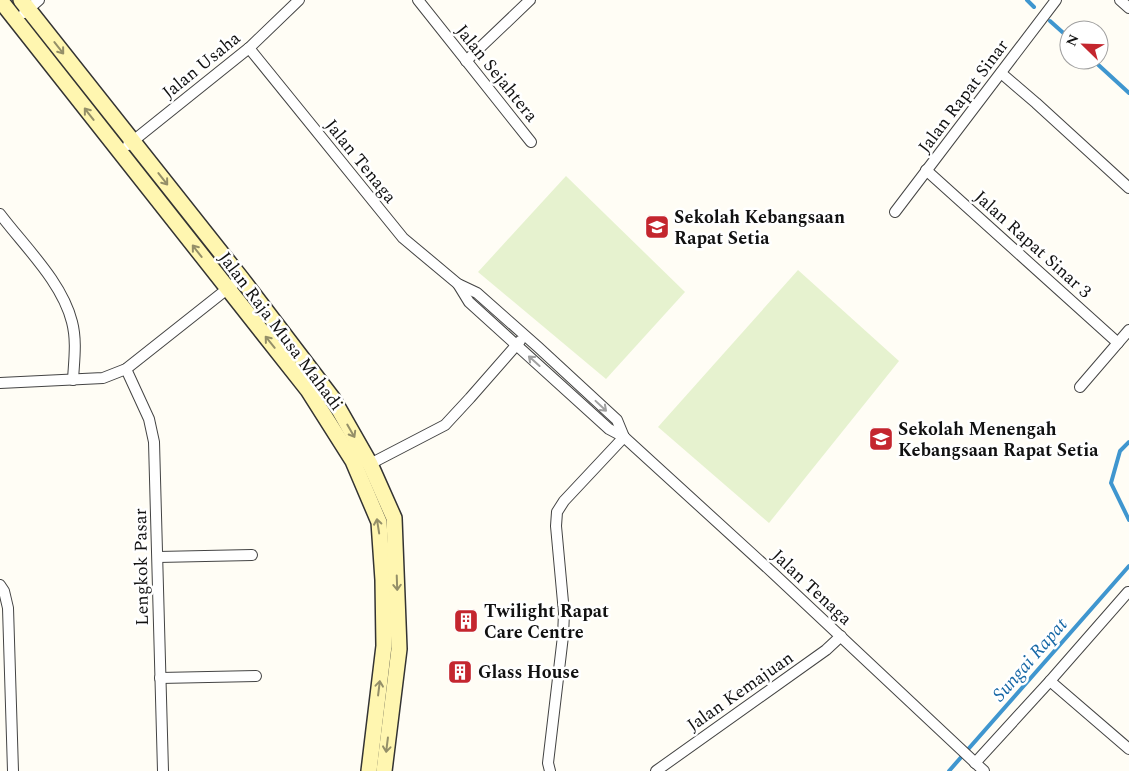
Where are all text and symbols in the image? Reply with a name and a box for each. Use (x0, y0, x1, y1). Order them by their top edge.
street label: Jalan Sejahtera (449, 19, 545, 128)
north arrow (1059, 20, 1109, 70)
street label: Jalan Usaha (156, 25, 247, 106)
text: N (1061, 31, 1084, 49)
street label: Jalan Rapat Sinar (912, 34, 1015, 159)
one-way arrow (53, 41, 64, 54)
one-way arrow (84, 108, 95, 121)
street label: Jalan Tenaga (318, 113, 403, 209)
one-way arrow (157, 173, 168, 186)
street label: Jalan Rapat Sinar 3 (968, 184, 1097, 305)
place label: Sekolah Kebangsaan Rapat Setia (674, 204, 845, 252)
school or university icon: Sekolah Kebangsaan Rapat Setia (644, 214, 670, 240)
one-way arrow (191, 245, 202, 258)
street label: Jalan Raja Musa Mahadi (212, 246, 350, 417)
one-way arrow (264, 336, 275, 349)
one-way arrow (527, 355, 540, 367)
one-way arrow (595, 400, 608, 412)
place label: Sekolah Menengah Kebangsaan Rapat Setia (898, 416, 1099, 464)
one-way arrow (346, 423, 356, 438)
school or university icon: Sekolah Menengah Kebangsaan Rapat Setia (868, 426, 894, 452)
street label: Lengkok Pasar (127, 508, 156, 626)
one-way arrow (373, 518, 383, 534)
street label: Jalan Tenaga (765, 543, 858, 632)
one-way arrow (392, 575, 401, 591)
place label: Twilight Rapat Care Centre (484, 598, 609, 646)
building icon: Twilight Rapat Care Centre (453, 608, 479, 634)
water label: Sungai Rapat (985, 611, 1076, 708)
street label: Jalan Kemajuan (681, 645, 799, 738)
building icon: Glass House (447, 659, 473, 685)
place label: Glass House (478, 659, 579, 686)
one-way arrow (374, 680, 384, 696)
one-way arrow (382, 736, 392, 752)

